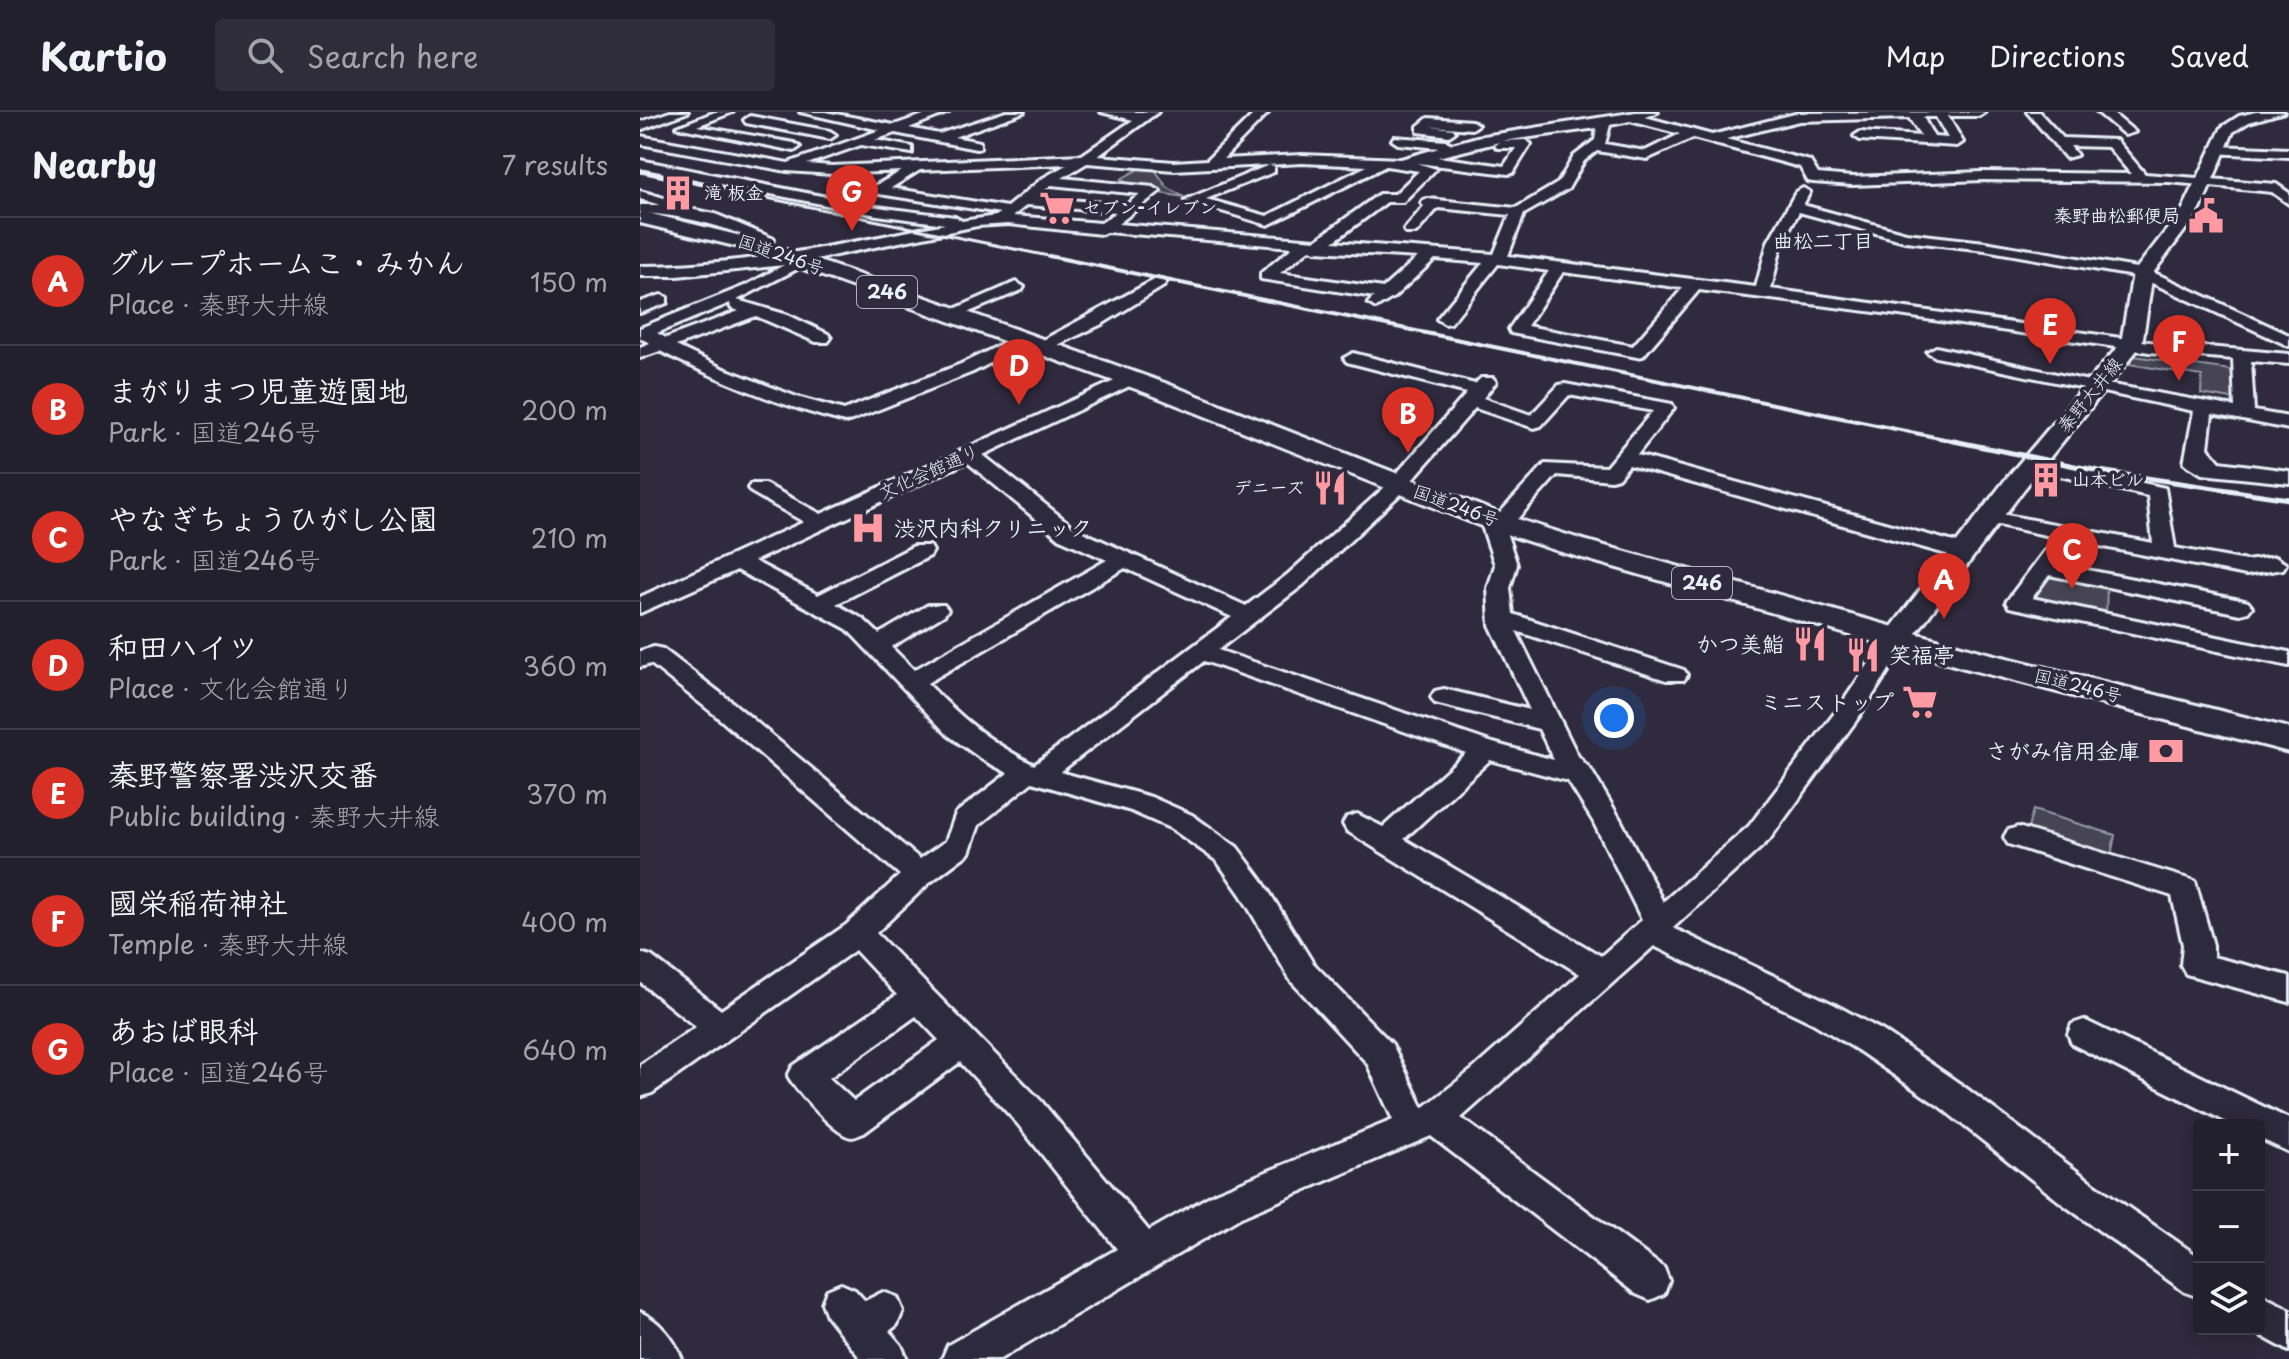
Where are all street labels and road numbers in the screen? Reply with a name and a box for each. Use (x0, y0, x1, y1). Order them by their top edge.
street label: 国道246号 (735, 226, 828, 281)
road number: 246 (857, 276, 917, 308)
street label: 秦野大井線 (2050, 351, 2128, 438)
street label: 文化会館通り (874, 436, 983, 505)
street label: 国道246号 (1410, 477, 1503, 533)
road number: 246 (1672, 567, 1732, 599)
street label: 国道246号 (2031, 661, 2125, 709)

